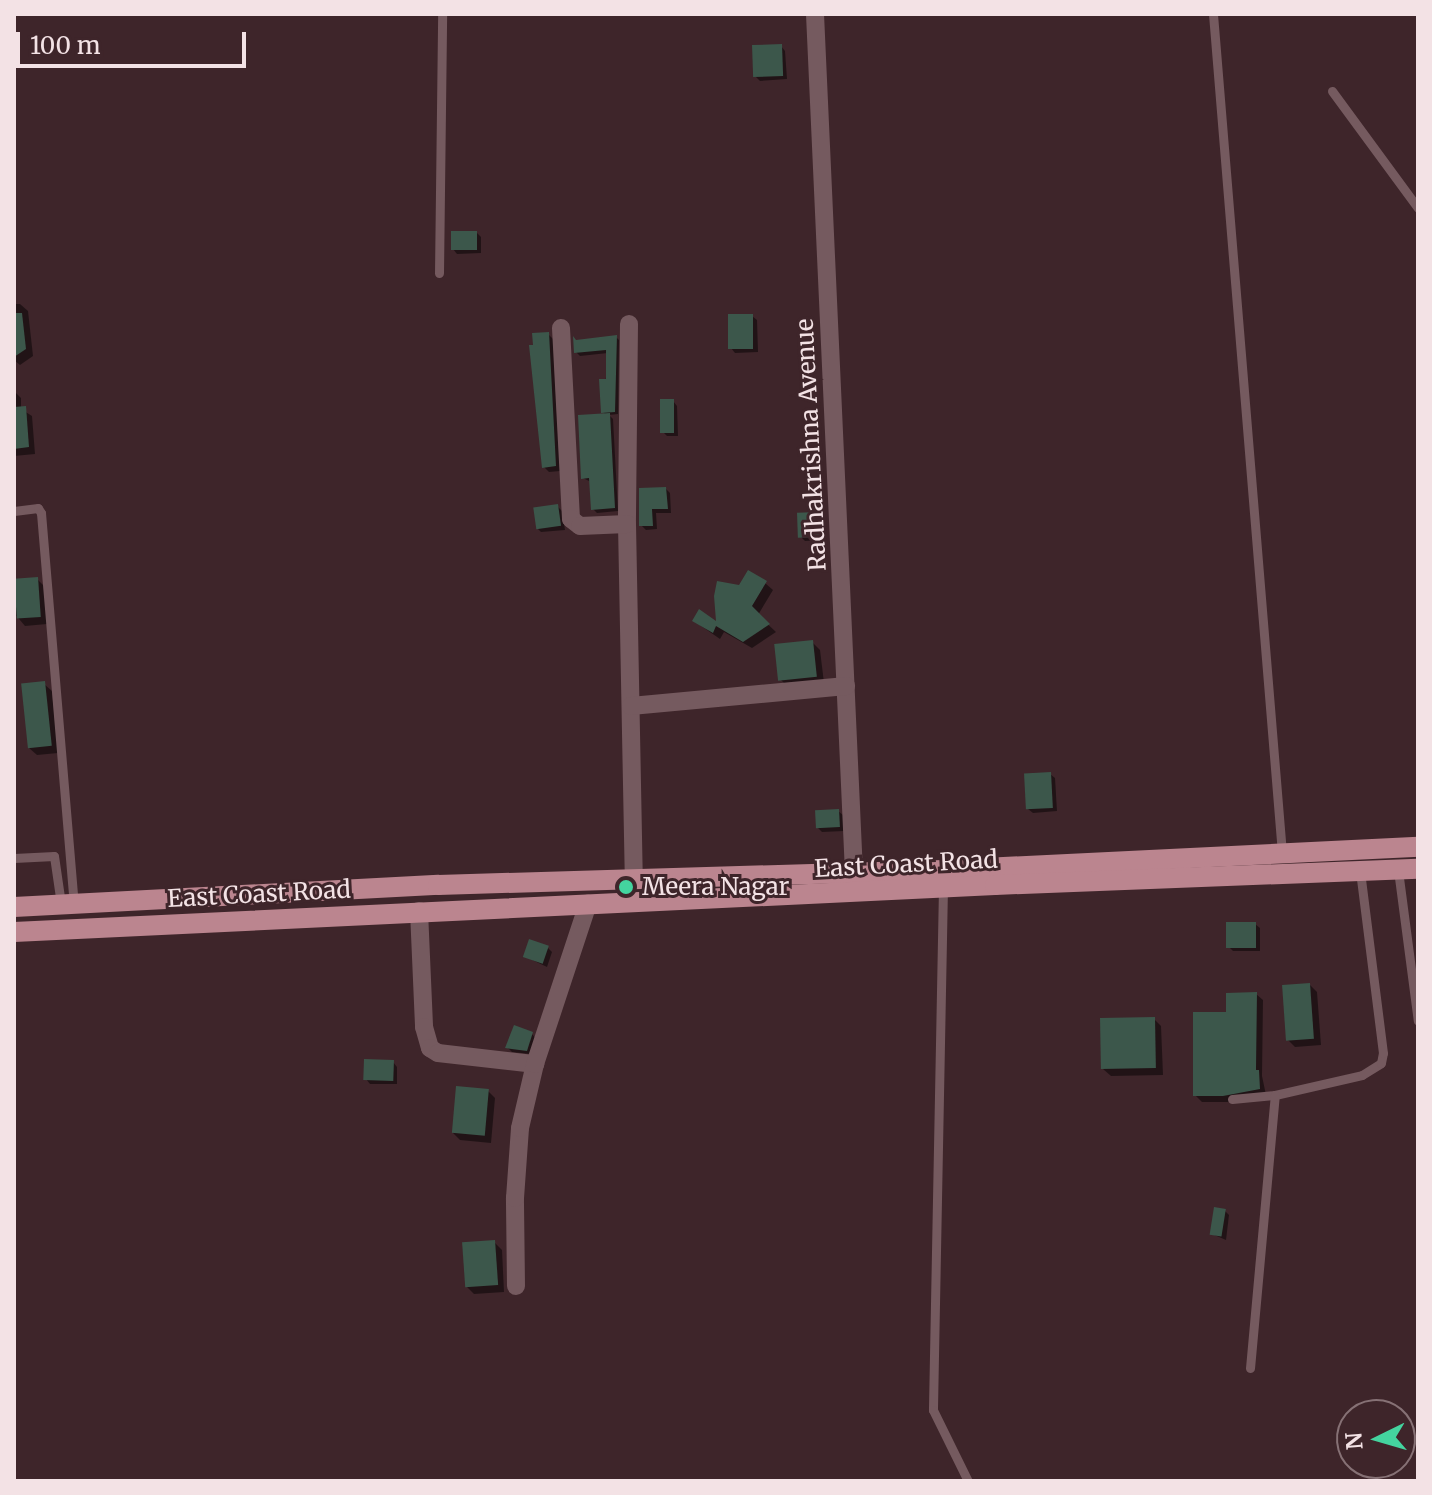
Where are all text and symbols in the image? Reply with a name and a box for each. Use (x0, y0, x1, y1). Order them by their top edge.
scale bar (20, 16, 250, 66)
text: 100 m (30, 30, 100, 61)
street label: Radhakrishna Avenue (790, 318, 832, 572)
street label: East Coast Road (814, 845, 998, 883)
place label: Meera Nagar (642, 873, 789, 901)
street label: East Coast Road (167, 875, 351, 913)
marker: Meera Nagar (617, 878, 635, 896)
north arrow (1336, 1399, 1416, 1479)
text: N (1339, 1431, 1369, 1451)

